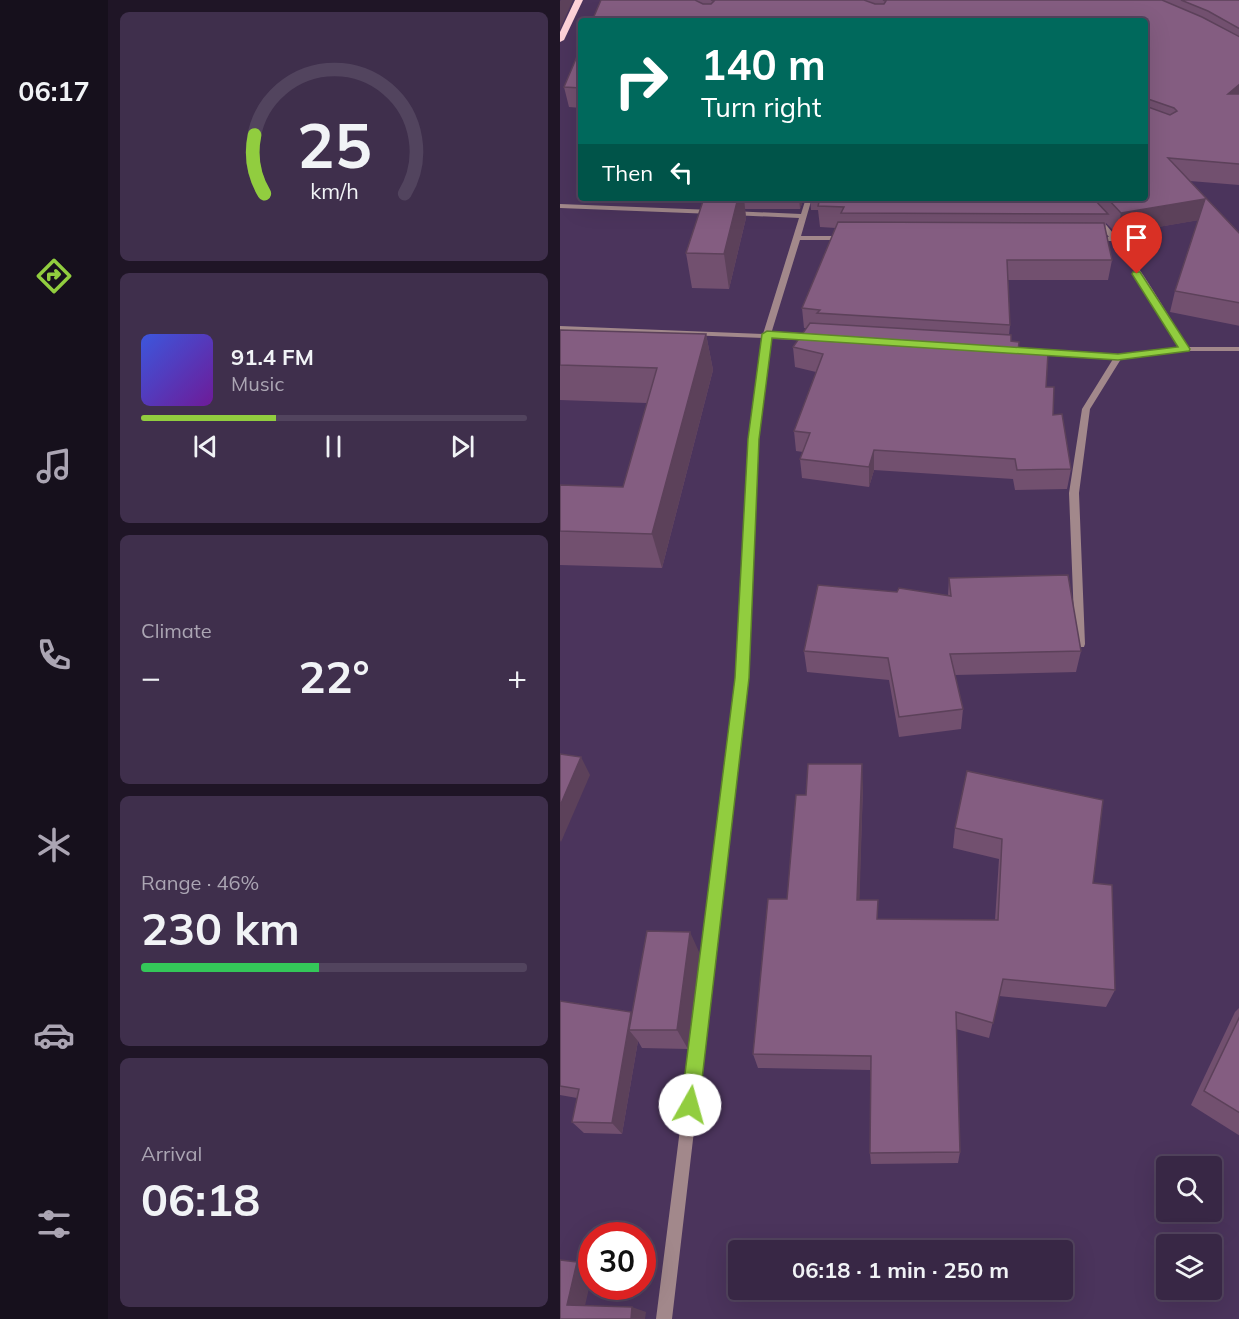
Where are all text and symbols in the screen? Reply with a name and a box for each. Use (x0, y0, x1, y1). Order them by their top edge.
text: 140 m (701, 38, 826, 91)
icon: right (602, 42, 680, 120)
text: 06:17 (18, 74, 90, 108)
text: Turn right (701, 90, 821, 124)
text: 25 (297, 105, 371, 184)
icon: left (665, 156, 698, 189)
text: Then (602, 159, 653, 187)
text: km/h (310, 177, 358, 204)
pin (1111, 212, 1162, 274)
icon: arrive (1120, 221, 1153, 254)
icon: directions (33, 255, 75, 297)
text: 91.4 FM (231, 343, 314, 371)
text: Music (231, 371, 284, 396)
icon: previous (189, 430, 222, 463)
icon: pause (317, 430, 350, 463)
icon: next (446, 430, 479, 463)
icon: music (33, 445, 75, 487)
text: Climate (141, 618, 212, 643)
icon: phone (33, 634, 75, 676)
text: 22° (298, 648, 370, 704)
text: − (141, 656, 161, 697)
text: + (507, 656, 527, 697)
icon: climate (33, 824, 75, 866)
text: Range · 46% (141, 870, 259, 895)
text: 230 km (141, 900, 300, 956)
icon: car (33, 1014, 75, 1056)
position arrow (658, 1073, 722, 1137)
text: Arrival (141, 1141, 202, 1166)
map controls (1156, 1156, 1222, 1300)
button: search (1156, 1156, 1222, 1222)
text: 06:18 (141, 1171, 260, 1227)
icon: filters (33, 1203, 75, 1245)
speed limit sign: 30 (578, 1222, 656, 1300)
button: layers (1156, 1234, 1222, 1300)
text: 06:18 · 1 min · 250 m (792, 1256, 1009, 1284)

